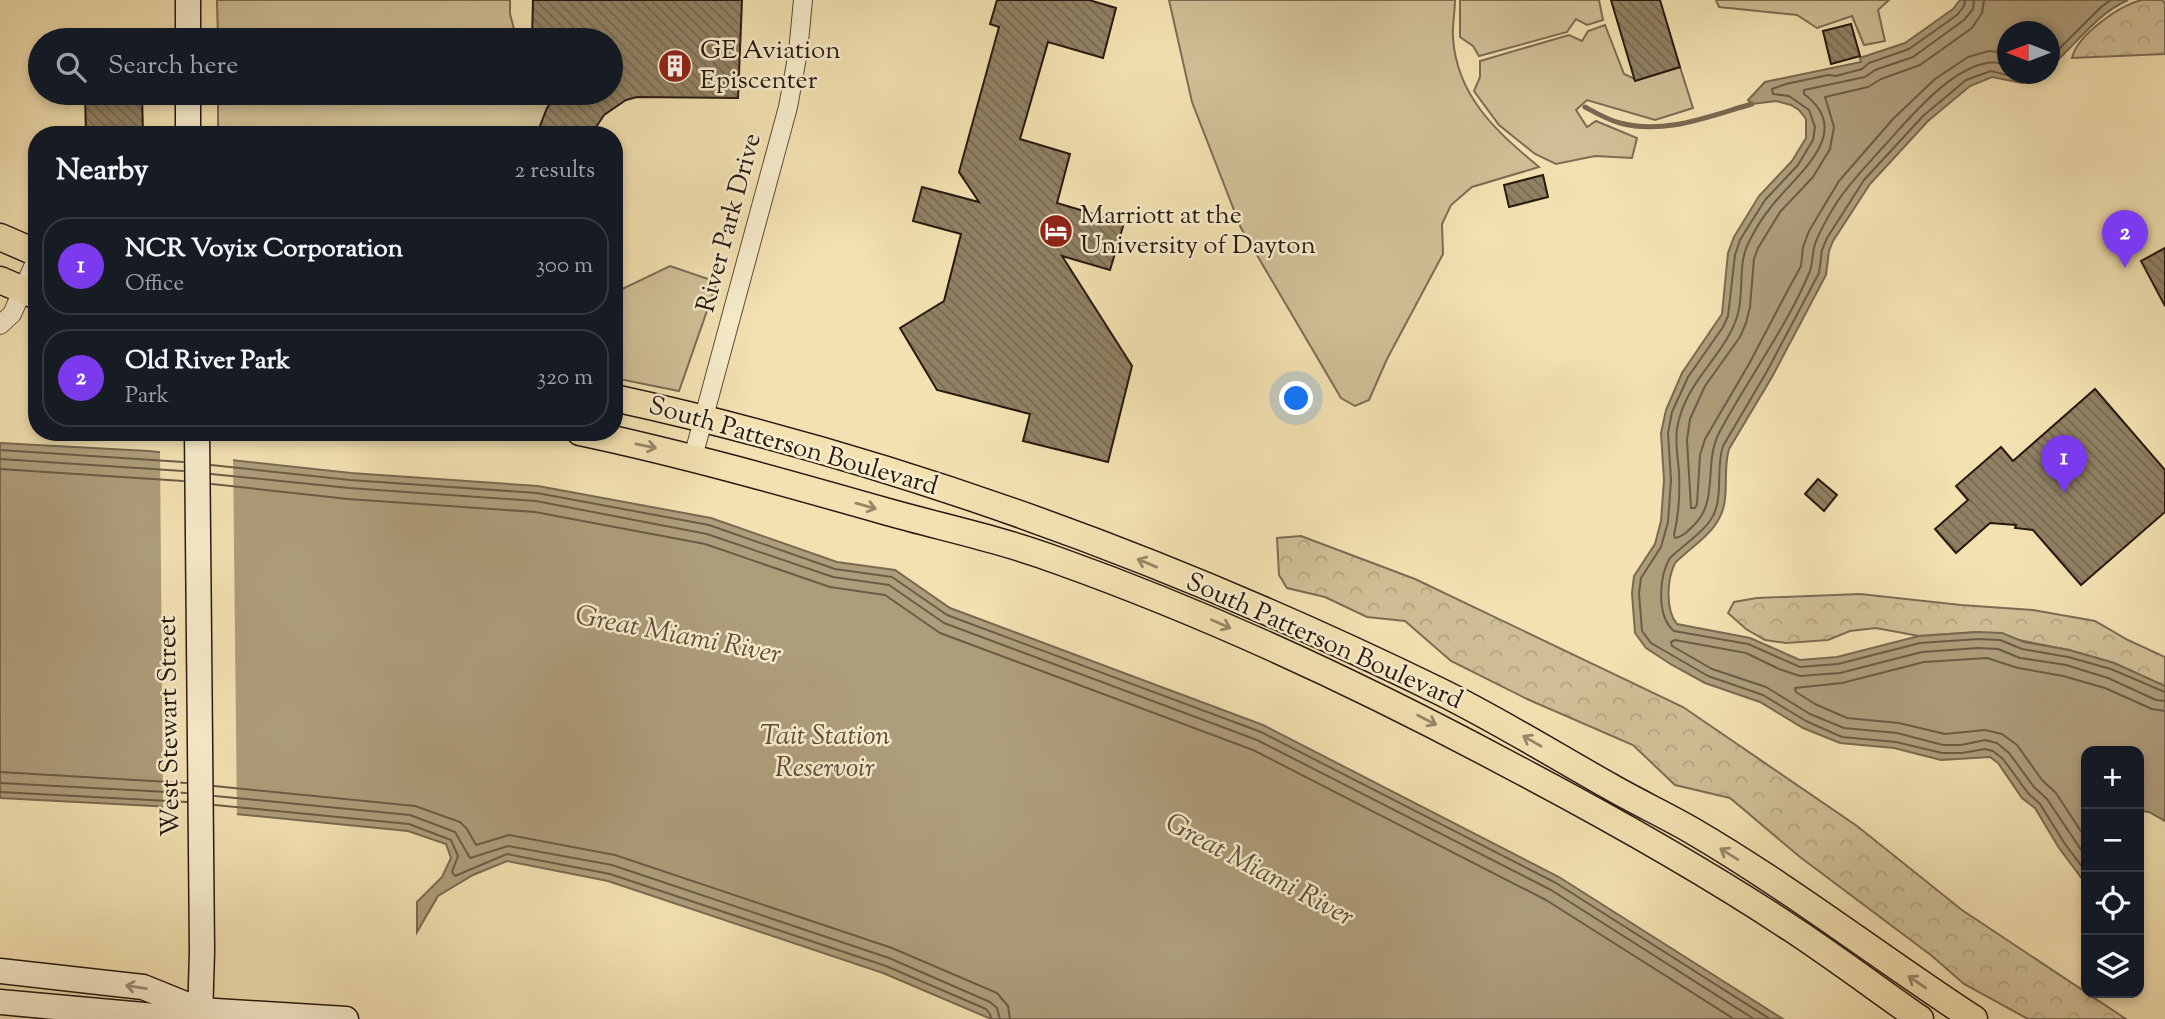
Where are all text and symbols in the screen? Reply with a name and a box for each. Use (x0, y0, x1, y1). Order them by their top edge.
north arrow (1997, 21, 2060, 84)
search box (28, 28, 623, 105)
place label: GE Aviation Episcenter (700, 33, 841, 100)
building icon: GE Aviation Episcenter (656, 47, 694, 85)
icon: search (52, 48, 90, 86)
text: Search here (108, 48, 238, 85)
street label: River Park Drive (688, 129, 772, 317)
text: Nearby (56, 150, 148, 193)
text: 2 results (515, 155, 595, 188)
place label: Marriott at the University of Dayton (1080, 198, 1316, 265)
pin: 2 (2102, 210, 2148, 268)
hotel icon: Marriott at the University of Dayton (1037, 212, 1075, 250)
text: NCR Voyix Corporation (125, 231, 403, 268)
text: 1 (77, 250, 85, 283)
text: 300 m (536, 250, 593, 283)
text: Office (125, 268, 184, 301)
text: Old River Park (125, 343, 290, 380)
text: 2 (76, 362, 86, 395)
text: 320 m (537, 362, 593, 395)
text: Park (125, 380, 169, 413)
your location (1279, 381, 1313, 415)
street label: South Patterson Boulevard (644, 388, 942, 506)
pin: 1 (2041, 435, 2087, 493)
one-way arrow (634, 440, 657, 454)
one-way arrow (854, 500, 877, 513)
one-way arrow (1137, 556, 1159, 569)
street label: South Patterson Boulevard (1180, 564, 1469, 720)
water label: Great Miami River (572, 596, 785, 676)
street label: West Stewart Street (150, 615, 190, 837)
one-way arrow (1210, 618, 1231, 631)
one-way arrow (1416, 714, 1437, 728)
water label: Tait Station Reservoir (760, 717, 890, 789)
one-way arrow (1522, 733, 1542, 747)
map controls (2081, 746, 2144, 998)
button: + (2081, 746, 2144, 809)
water label: Great Miami River (1157, 804, 1361, 938)
button: − (2081, 809, 2144, 872)
one-way arrow (1719, 847, 1739, 861)
button: locate (2081, 872, 2144, 935)
button: layers (2081, 935, 2144, 998)
one-way arrow (1908, 974, 1927, 989)
one-way arrow (125, 980, 148, 993)

